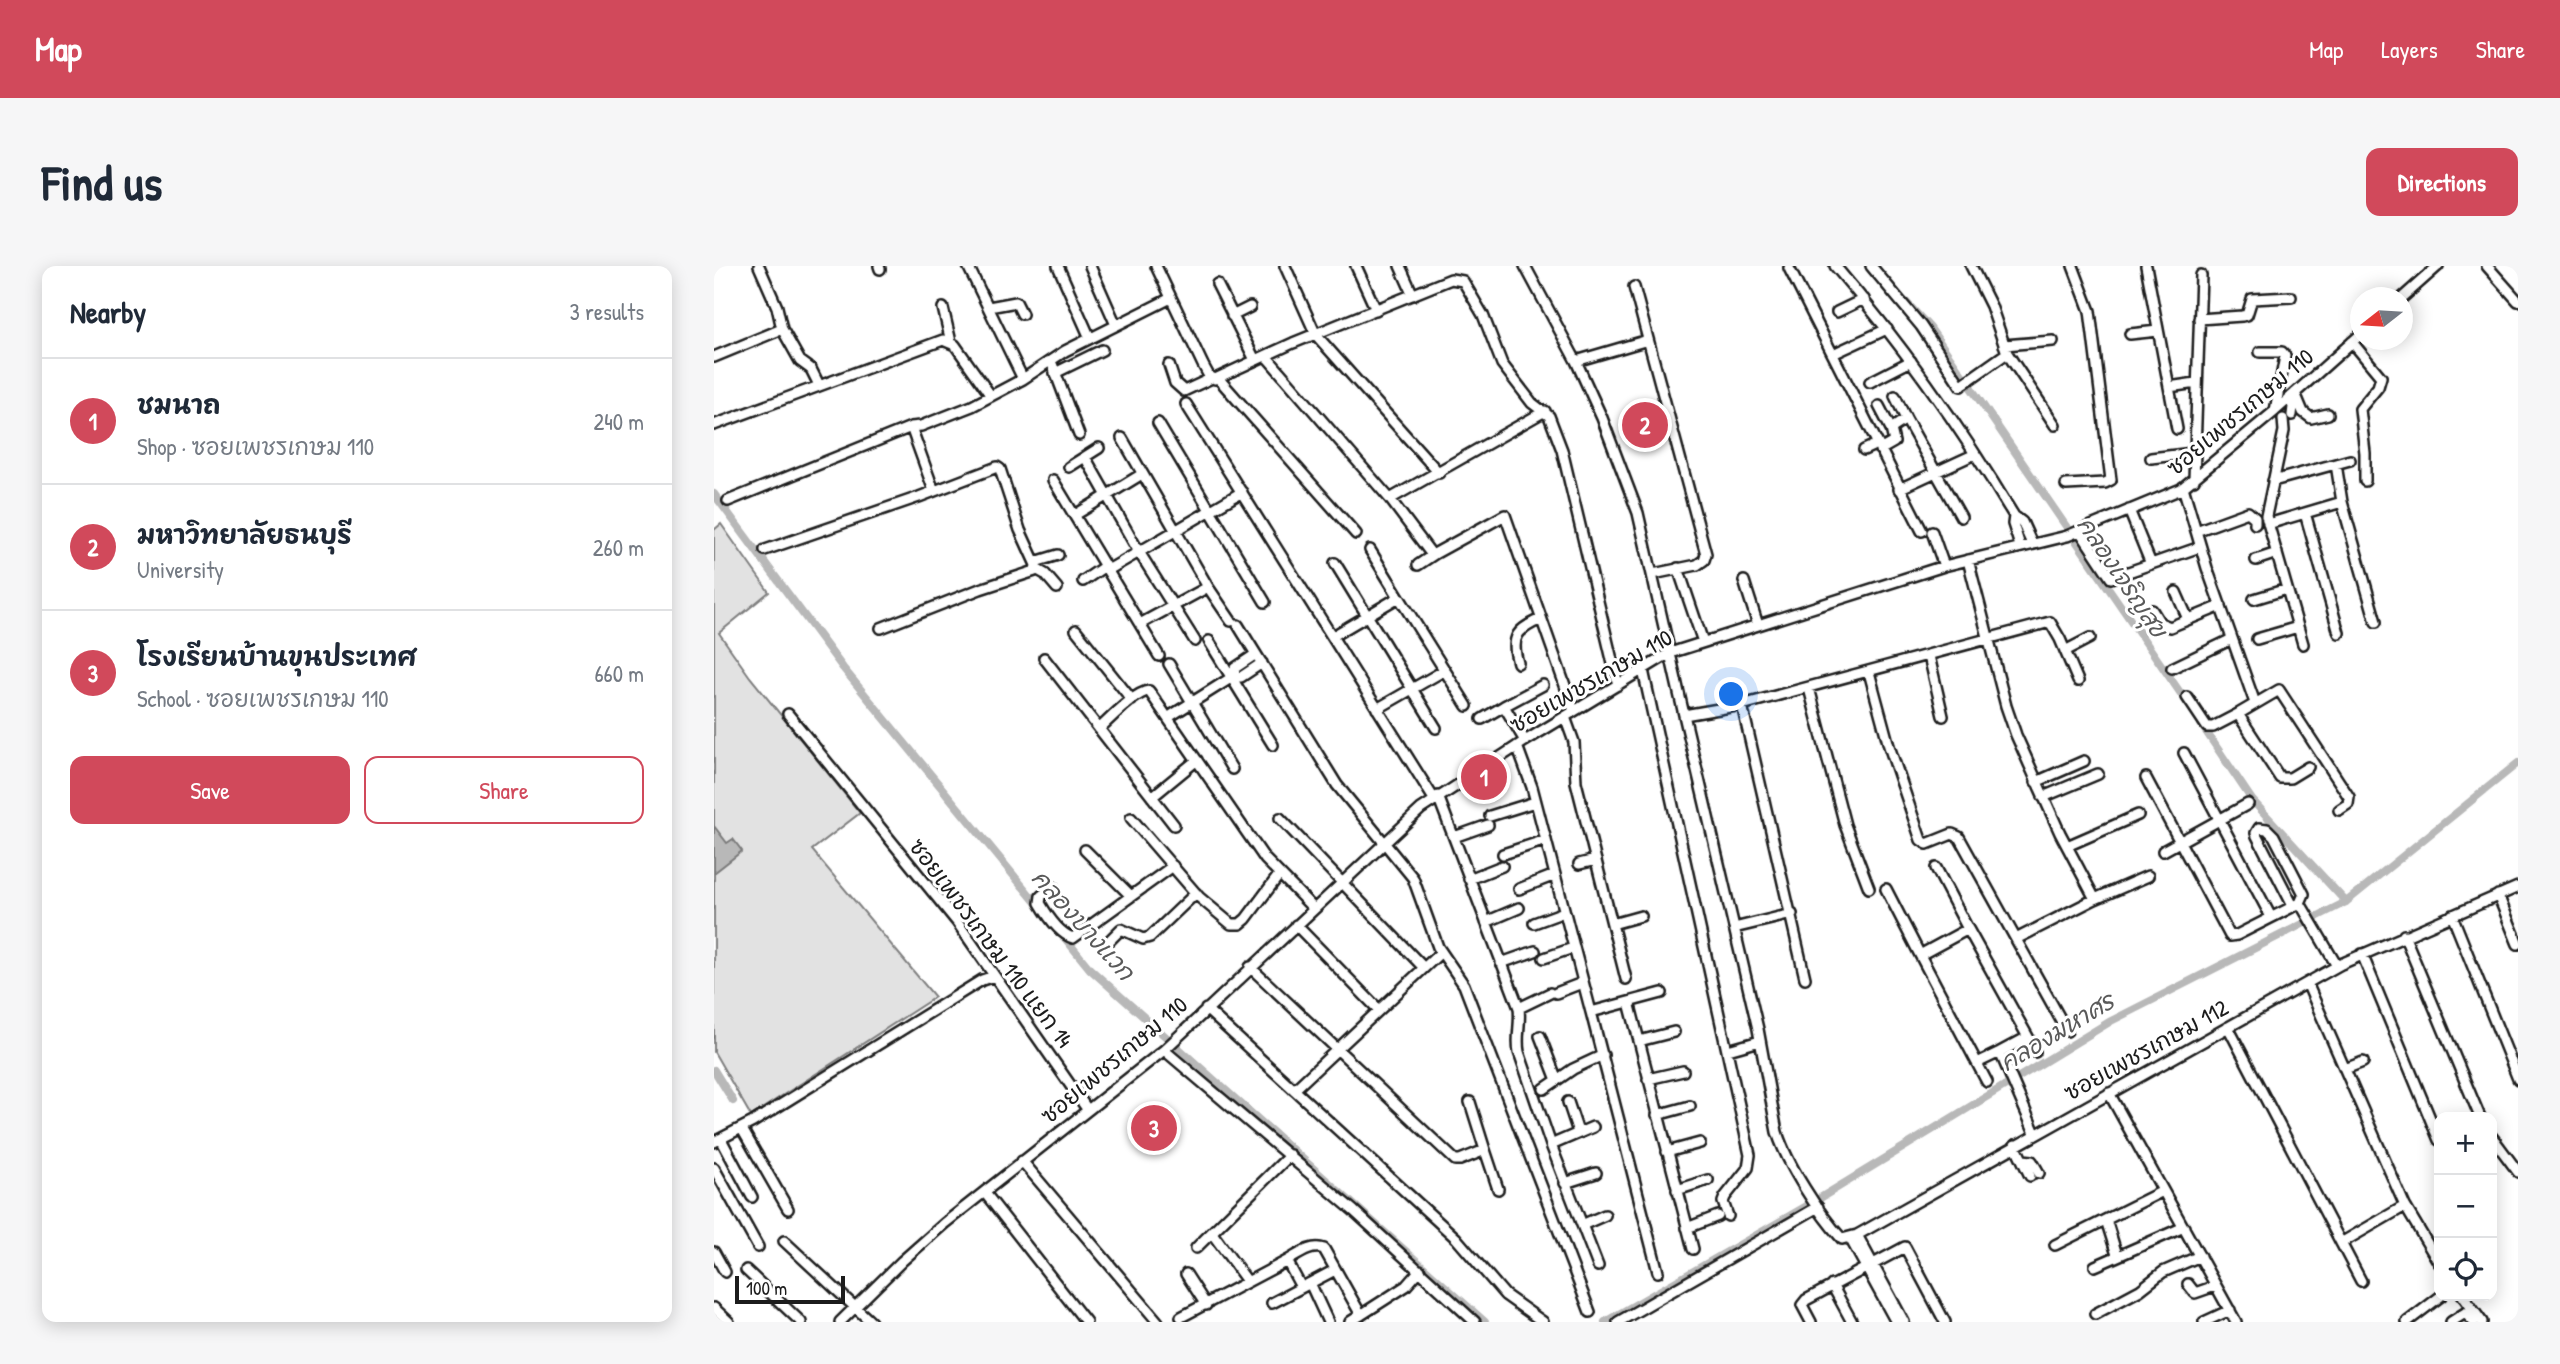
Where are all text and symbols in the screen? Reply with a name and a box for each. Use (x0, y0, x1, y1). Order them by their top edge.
text: Map (35, 27, 82, 71)
text: Map (2309, 33, 2343, 65)
text: Layers (2381, 33, 2438, 65)
text: Share (2476, 33, 2525, 65)
button: Directions (2366, 148, 2518, 216)
text: Find us (42, 149, 162, 215)
north arrow (2350, 287, 2413, 350)
text: Nearby (70, 292, 146, 332)
text: 3 results (569, 296, 644, 327)
street label: ซอยเพชรเกษม 110 (2160, 341, 2320, 482)
text: ชมนาถ (137, 387, 220, 422)
pin: 2 (1622, 399, 1668, 451)
text: 1 (89, 406, 97, 437)
text: 240 m (593, 406, 644, 437)
text: Shop · ซอยเพชรเกษม 110 (137, 431, 374, 462)
water label: คลองเจริญสุข (2068, 510, 2176, 647)
text: มหาวิทยาลัยธนบุรี (137, 517, 352, 552)
text: 2 (88, 532, 98, 563)
text: 260 m (593, 532, 644, 563)
text: University (137, 554, 224, 585)
street label: ซอยเพชรเกษม 110 (1504, 622, 1678, 740)
text: โรงเรียนบ้านขุนประเทศ (137, 639, 416, 674)
text: 3 (88, 658, 98, 689)
text: 660 m (594, 658, 644, 689)
your location (1714, 677, 1748, 711)
text: School · ซอยเพชรเกษม 110 (137, 683, 389, 714)
pin: 1 (1461, 751, 1507, 803)
button: Save (70, 756, 350, 824)
button: Share (364, 756, 644, 824)
street label: ซอยเพชรเกษม 110 แยก 14 (902, 832, 1080, 1054)
water label: คลองบางแวก (1025, 862, 1143, 988)
water label: คลองมหาศร (1993, 983, 2122, 1078)
street label: ซอยเพชรเกษม 110 (1034, 989, 1194, 1130)
street label: ซอยเพชรเกษม 112 (2058, 992, 2234, 1107)
pin: 3 (1131, 1102, 1177, 1154)
map controls (2434, 1112, 2497, 1301)
button: + (2434, 1112, 2497, 1175)
button: − (2434, 1175, 2497, 1238)
button: locate (2434, 1238, 2497, 1301)
scale bar (735, 1273, 845, 1305)
text: 100 m (746, 1275, 787, 1301)

